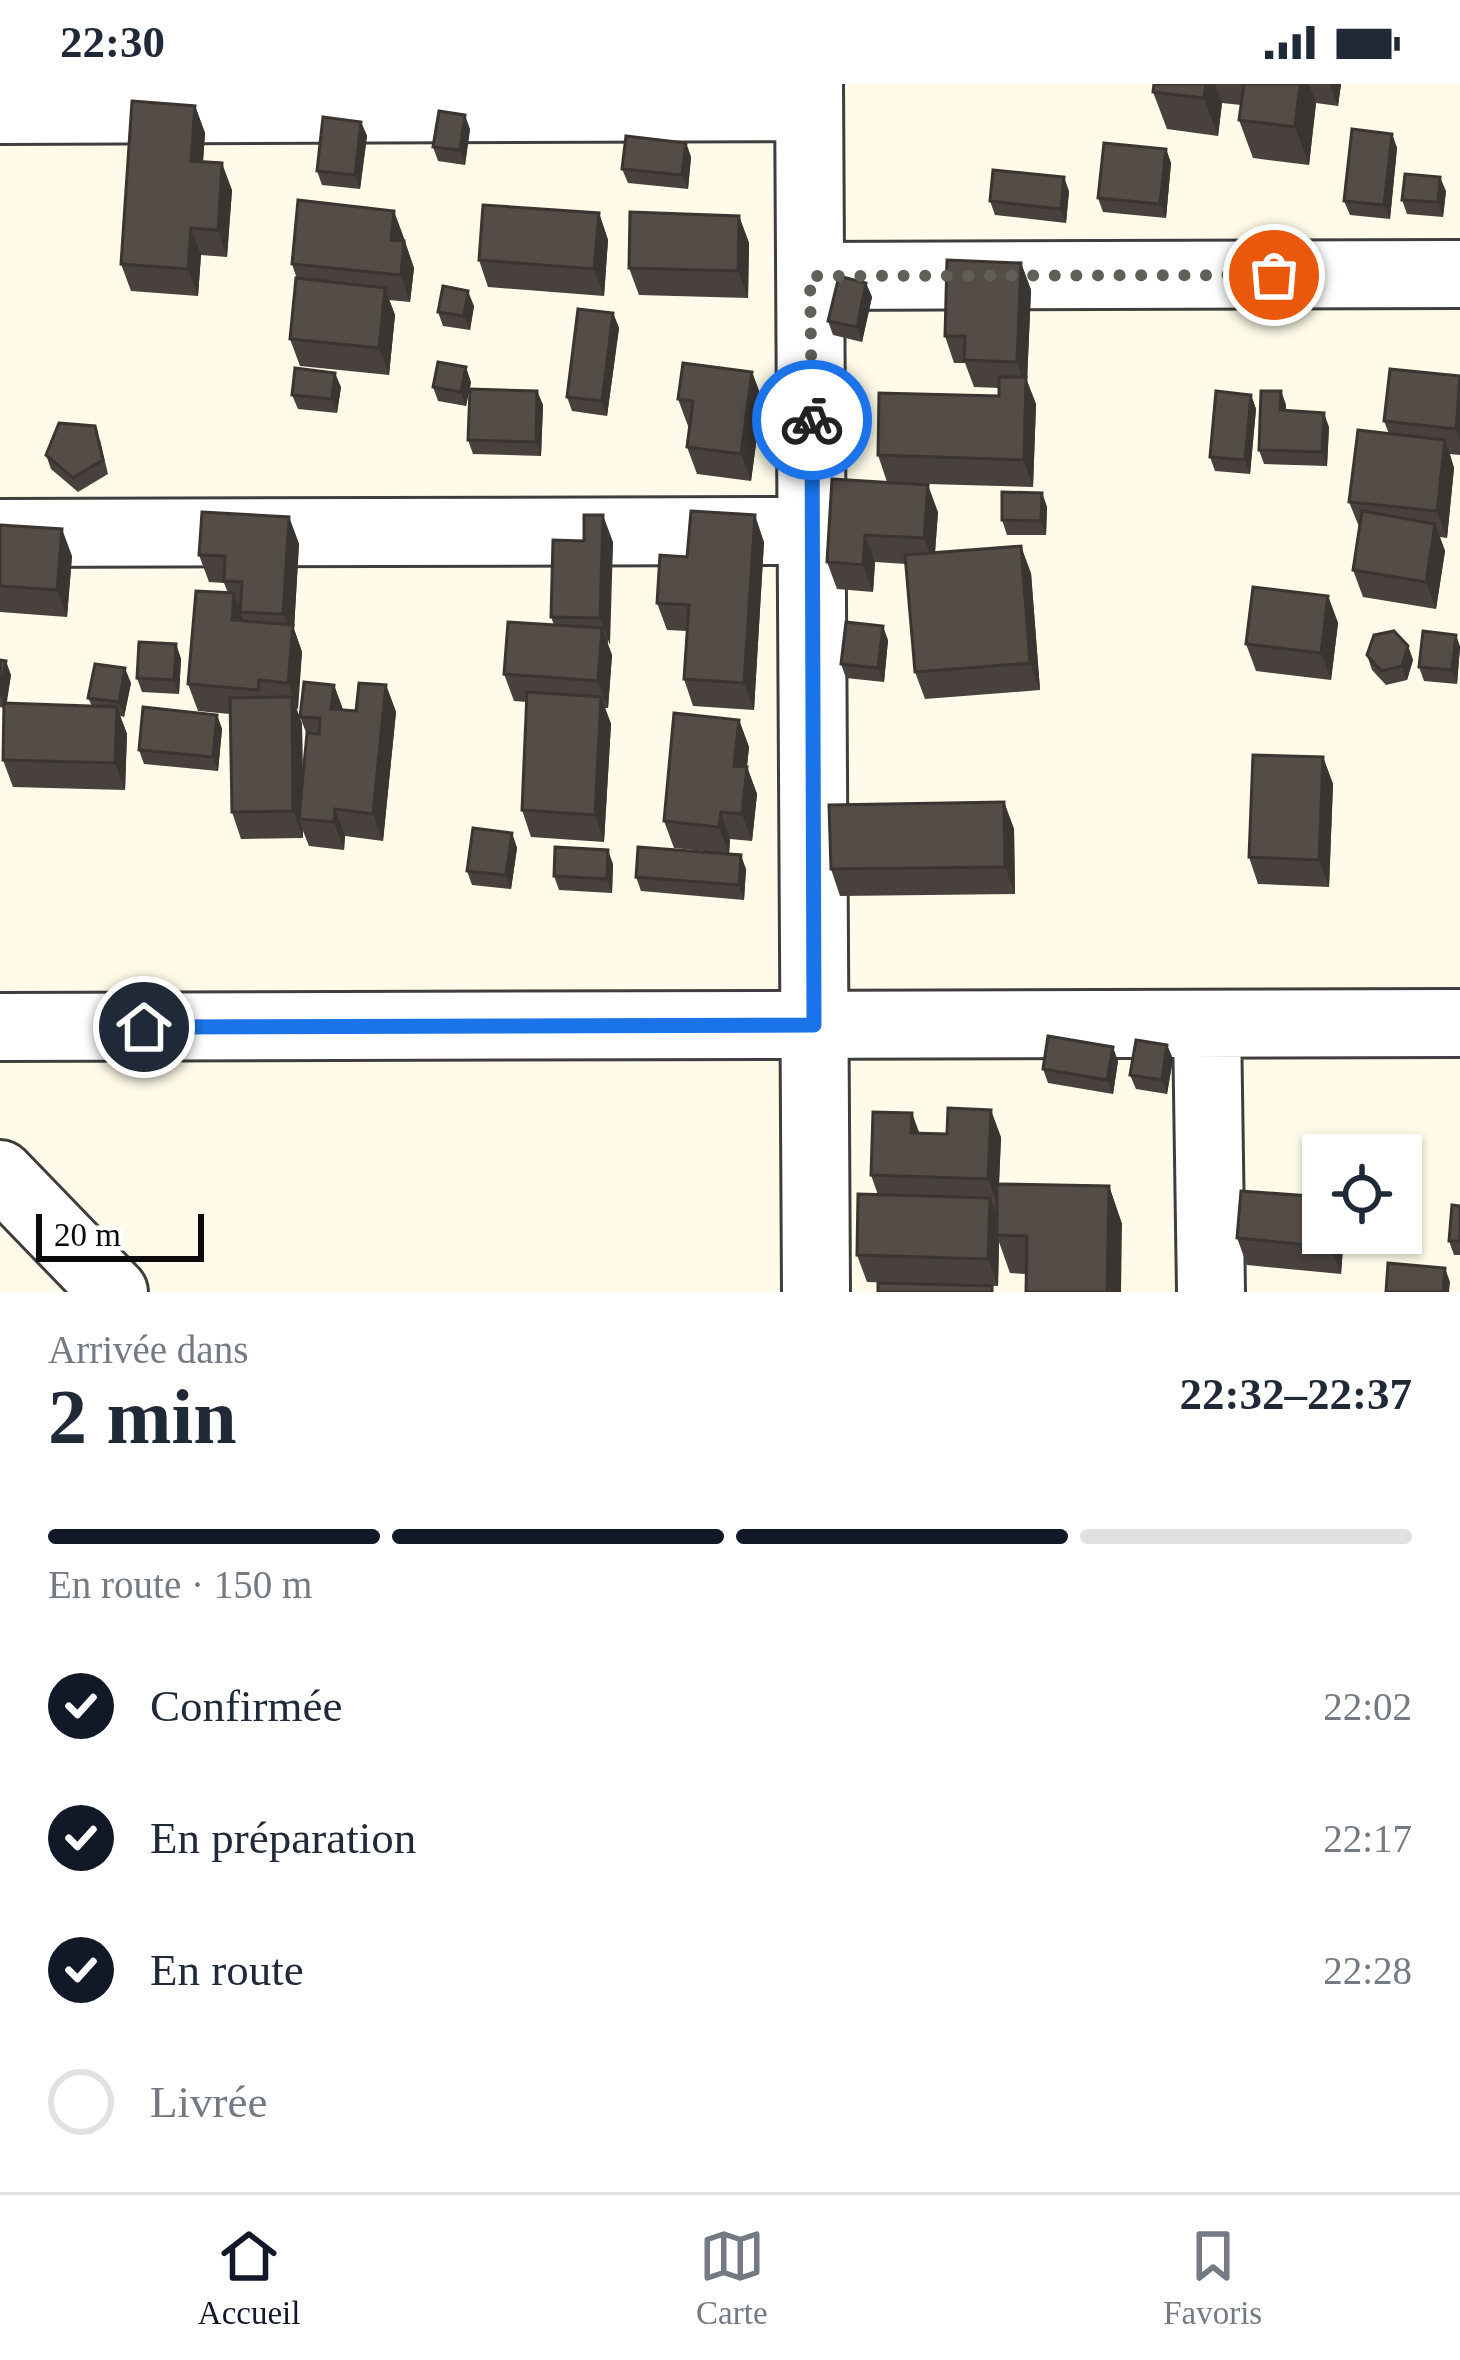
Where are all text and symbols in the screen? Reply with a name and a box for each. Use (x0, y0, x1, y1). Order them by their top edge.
text: 22:30 (60, 17, 165, 67)
pin (1223, 224, 1325, 326)
icon: bag (1241, 242, 1307, 308)
courier (752, 360, 872, 480)
icon: bike (779, 387, 845, 453)
pin (93, 976, 195, 1078)
icon: home (111, 994, 177, 1060)
map controls (1302, 1134, 1422, 1254)
button: locate (1302, 1134, 1422, 1254)
scale bar (36, 1208, 204, 1261)
text: 20 m (54, 1217, 121, 1253)
text: Arrivée dans (48, 1328, 248, 1371)
text: 22:32–22:37 (1180, 1369, 1412, 1419)
text: 2 min (48, 1373, 237, 1460)
text: En route · 150 m (48, 1563, 312, 1606)
icon: check (48, 1673, 114, 1739)
text: Confirmée (150, 1681, 342, 1731)
text: 22:02 (1323, 1685, 1412, 1728)
icon: check (48, 1805, 114, 1871)
text: En préparation (150, 1813, 416, 1863)
text: 22:17 (1323, 1817, 1412, 1860)
icon: check (48, 1937, 114, 2003)
text: En route (150, 1945, 304, 1995)
text: 22:28 (1323, 1949, 1412, 1992)
text: Livrée (150, 2077, 267, 2127)
tab: Accueil (198, 2223, 300, 2332)
tab: Carte (696, 2223, 768, 2332)
tab: Favoris (1163, 2223, 1262, 2332)

